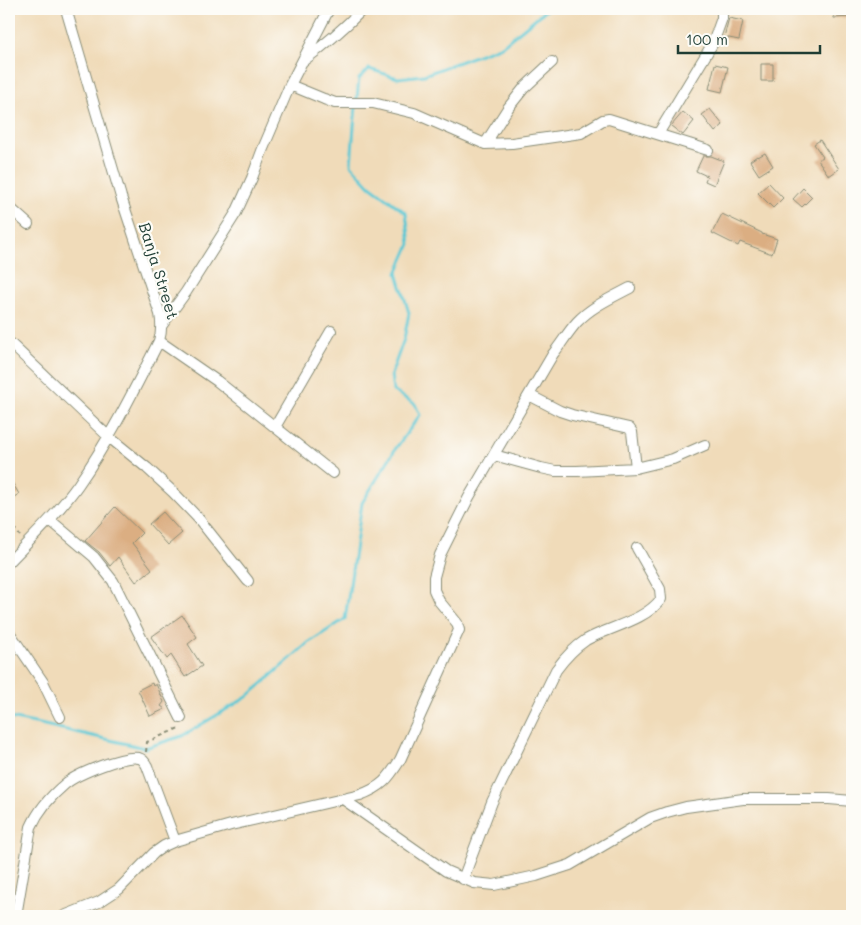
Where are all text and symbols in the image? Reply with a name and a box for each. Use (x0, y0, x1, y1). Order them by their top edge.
scale bar (678, 22, 821, 54)
text: 100 m (686, 29, 728, 49)
street label: Banja Street (135, 220, 184, 322)

